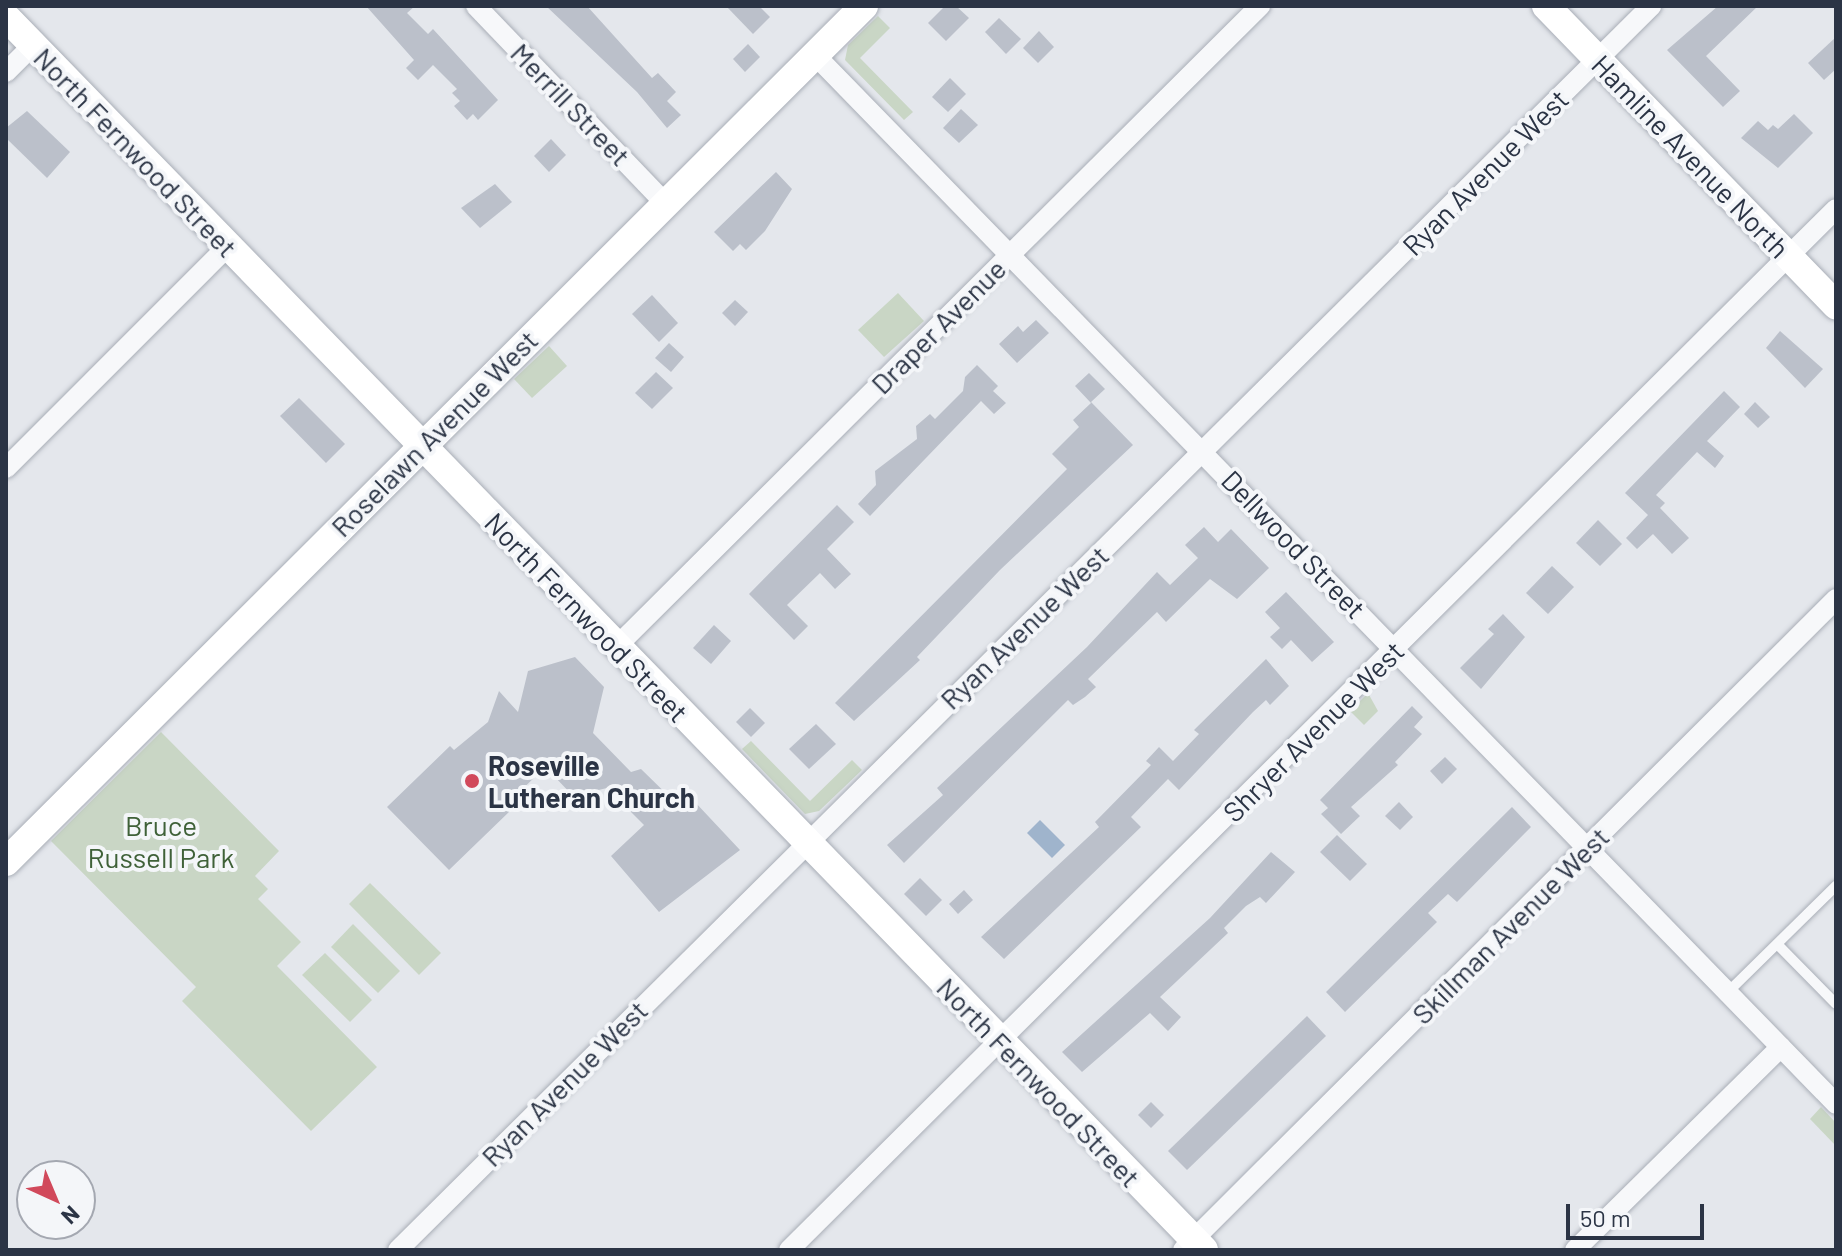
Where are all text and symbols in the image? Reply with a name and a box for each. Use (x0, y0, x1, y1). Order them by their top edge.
street label: Merrill Street (504, 36, 638, 172)
street label: North Fernwood Street (27, 40, 245, 264)
street label: Hamline Avenue North (1585, 47, 1797, 265)
street label: Ryan Avenue West (1395, 82, 1575, 262)
street label: Draper Avenue (864, 252, 1012, 400)
street label: Roselawn Avenue West (324, 323, 544, 543)
street label: Dellwood Street (1215, 463, 1373, 625)
street label: North Fernwood Street (478, 505, 696, 729)
street label: Ryan Avenue West (933, 538, 1115, 716)
street label: Shryer Avenue West (1216, 634, 1410, 828)
place label: Roseville Lutheran Church (488, 748, 695, 814)
marker: Roseville Lutheran Church (463, 772, 481, 790)
park label: Bruce Russell Park (87, 808, 235, 874)
street label: Skillman Avenue West (1405, 820, 1615, 1030)
street label: North Fernwood Street (930, 970, 1148, 1194)
street label: Ryan Avenue West (474, 993, 654, 1173)
north arrow (16, 1160, 96, 1240)
scale bar (1570, 1188, 1708, 1238)
text: N (57, 1201, 86, 1230)
text: 50 m (1580, 1203, 1631, 1232)

